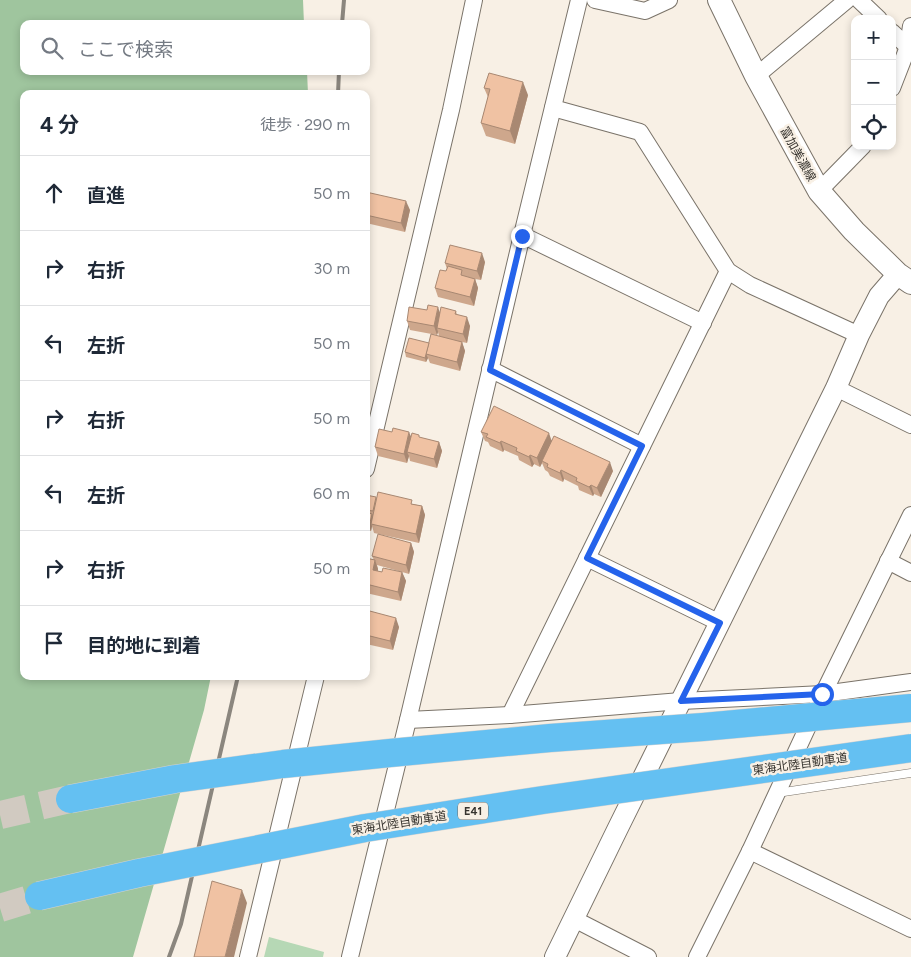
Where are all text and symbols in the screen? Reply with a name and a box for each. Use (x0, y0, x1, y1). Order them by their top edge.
map controls (851, 15, 896, 150)
button: + (851, 15, 896, 60)
search box (20, 20, 370, 75)
icon: search (38, 34, 66, 62)
text: ここで検索 (78, 38, 173, 61)
button: − (851, 60, 896, 105)
button: locate (851, 105, 896, 150)
text: 4 分 (40, 112, 79, 137)
text: 徒歩 · 290 m (260, 115, 350, 134)
street label: 富加美濃線 (777, 124, 819, 184)
icon: ahead (40, 179, 68, 207)
text: 直進 (87, 184, 125, 207)
text: 50 m (313, 184, 350, 203)
route end (511, 225, 534, 248)
icon: right (40, 254, 68, 282)
text: 右折 (87, 259, 125, 282)
text: 30 m (313, 259, 350, 278)
icon: left (40, 329, 68, 357)
text: 左折 (87, 334, 125, 357)
text: 50 m (313, 334, 350, 353)
icon: right (40, 404, 68, 432)
text: 右折 (87, 409, 125, 432)
text: 50 m (313, 409, 350, 428)
icon: left (40, 479, 68, 507)
text: 左折 (87, 484, 125, 507)
text: 60 m (313, 484, 350, 503)
icon: right (40, 554, 68, 582)
text: 右折 (87, 559, 125, 582)
text: 50 m (313, 559, 350, 578)
icon: arrive (40, 629, 68, 657)
text: 目的地に到着 (87, 634, 201, 657)
route start (811, 683, 834, 706)
street label: 東海北陸自動車道 (751, 750, 849, 778)
road number: E41 (458, 802, 488, 819)
street label: 東海北陸自動車道 (350, 809, 448, 837)

